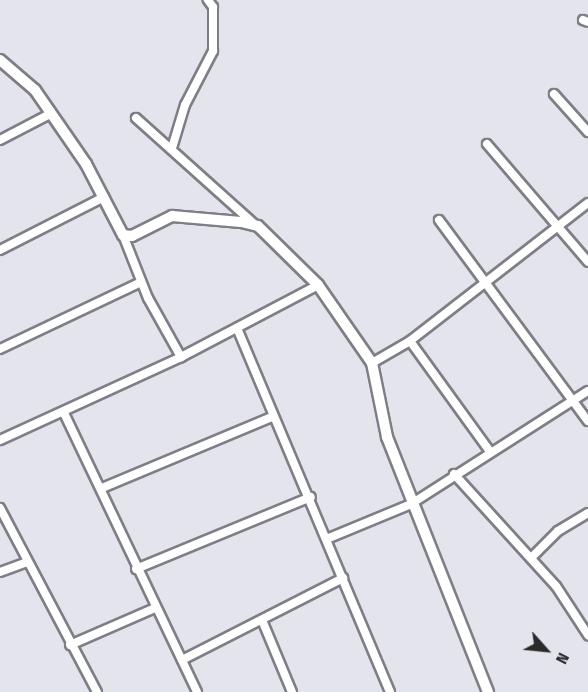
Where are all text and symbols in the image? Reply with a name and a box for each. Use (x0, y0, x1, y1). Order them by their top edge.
north arrow (516, 620, 576, 680)
text: N (552, 650, 573, 667)

